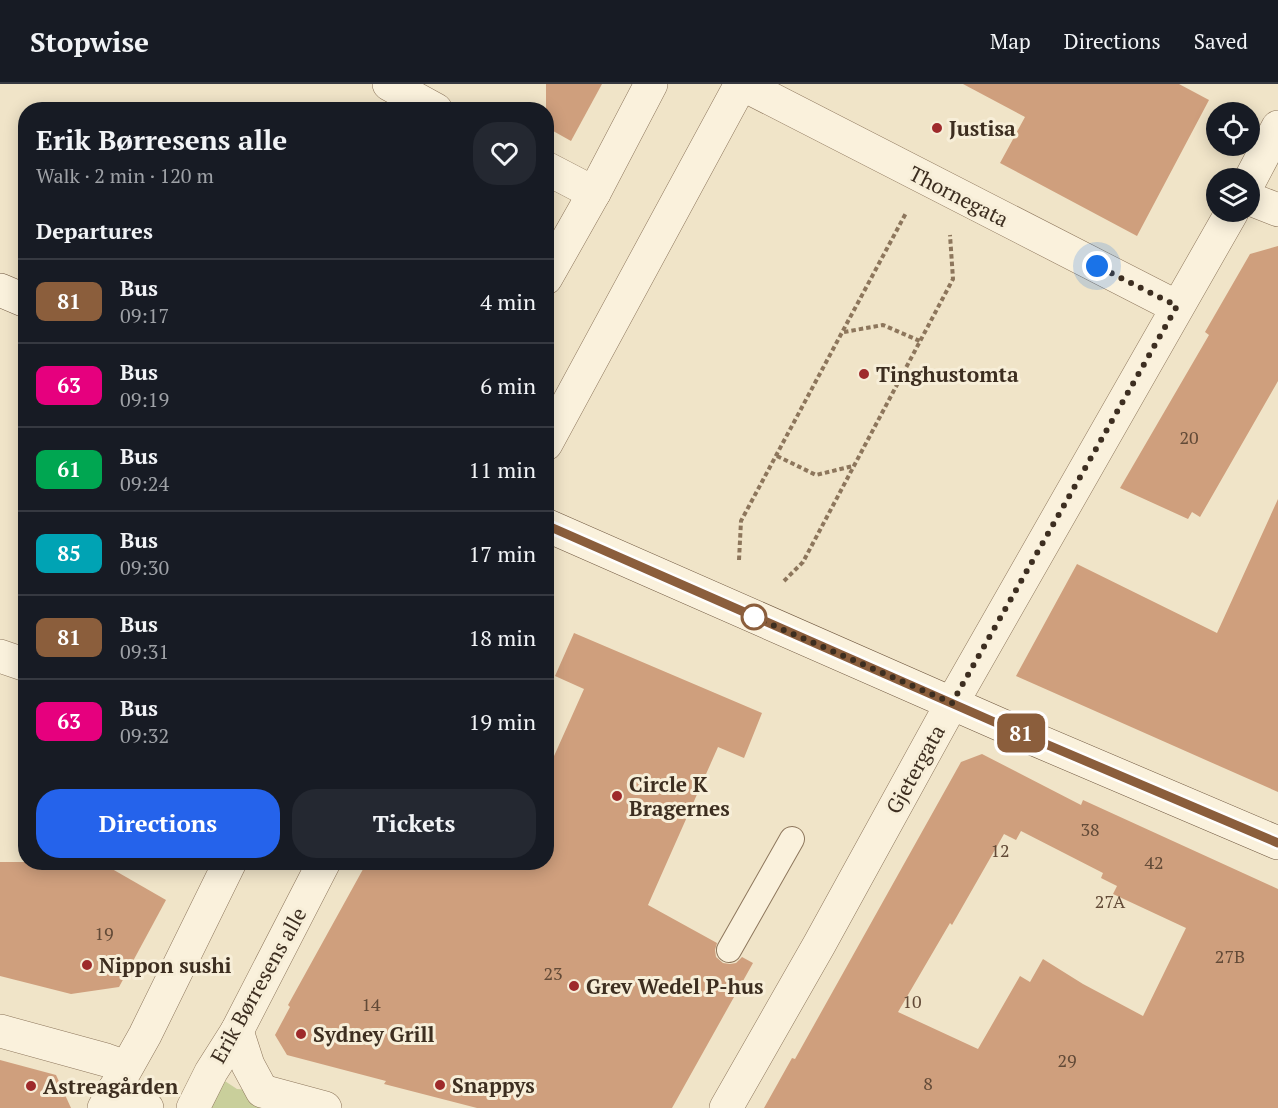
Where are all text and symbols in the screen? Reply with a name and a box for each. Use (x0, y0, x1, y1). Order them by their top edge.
text: Stopwise (30, 23, 149, 60)
text: Map (990, 27, 1031, 55)
text: Directions (1064, 27, 1161, 55)
text: Saved (1194, 27, 1248, 55)
map controls (1206, 102, 1260, 222)
button: locate (1206, 102, 1260, 156)
place label: Justisa (949, 114, 1016, 142)
text: Erik Børresens alle (36, 121, 287, 158)
marker: Justisa (930, 121, 944, 135)
button: heart (473, 122, 536, 185)
street label: Thornegata (904, 159, 1014, 233)
text: Walk · 2 min · 120 m (36, 162, 214, 189)
button: layers (1206, 168, 1260, 222)
text: Departures (36, 216, 153, 245)
your location (1082, 251, 1112, 281)
text: Bus (120, 273, 158, 302)
text: 81 (57, 287, 81, 315)
text: 4 min (480, 287, 536, 316)
text: 09:17 (120, 302, 169, 329)
text: Bus (120, 357, 158, 386)
place label: Tinghustomta (876, 360, 1019, 388)
marker: Tinghustomta (857, 367, 871, 381)
text: 63 (57, 371, 81, 399)
text: 6 min (480, 371, 536, 400)
text: 09:19 (120, 386, 169, 413)
house number: 20 (1179, 425, 1199, 449)
text: Bus (120, 441, 158, 470)
text: 61 (57, 455, 81, 483)
text: 11 min (469, 455, 536, 484)
text: 09:24 (120, 470, 169, 497)
text: Bus (120, 525, 158, 554)
text: 85 (57, 539, 81, 567)
text: 17 min (469, 539, 536, 568)
text: 09:30 (120, 554, 169, 581)
unlabelled marker (741, 604, 767, 630)
text: Bus (120, 609, 158, 638)
text: 81 (57, 623, 81, 651)
text: 18 min (469, 623, 536, 652)
text: 09:31 (120, 638, 169, 665)
text: Bus (120, 693, 158, 722)
text: 63 (57, 707, 81, 735)
text: 19 min (469, 707, 536, 736)
line badge: 81 (994, 714, 1048, 752)
street label: Gjetergata (879, 719, 951, 818)
text: 81 (1009, 719, 1033, 747)
text: 09:32 (120, 722, 169, 749)
place label: Circle K Bragernes (629, 770, 730, 822)
button: Directions (36, 789, 280, 858)
button: Tickets (292, 789, 536, 858)
marker: Circle K Bragernes (610, 789, 624, 803)
house number: 38 (1080, 817, 1100, 841)
house number: 12 (990, 838, 1010, 862)
house number: 42 (1144, 850, 1164, 874)
house number: 27A (1095, 889, 1126, 913)
street label: Erik Børresens alle (204, 902, 312, 1068)
house number: 19 (94, 921, 114, 945)
house number: 27B (1215, 944, 1245, 968)
place label: Nippon sushi (99, 951, 232, 979)
marker: Nippon sushi (80, 958, 94, 972)
house number: 23 (543, 961, 563, 985)
place label: Grev Wedel P-hus (586, 972, 764, 1000)
marker: Grev Wedel P-hus (567, 979, 581, 993)
house number: 10 (902, 989, 922, 1013)
house number: 14 (361, 992, 381, 1016)
place label: Sydney Grill (313, 1020, 434, 1048)
marker: Sydney Grill (294, 1027, 308, 1041)
house number: 29 (1057, 1048, 1077, 1072)
place label: Snappys (452, 1071, 535, 1099)
house number: 8 (923, 1071, 933, 1095)
place label: Astreagården (43, 1072, 179, 1100)
marker: Snappys (433, 1078, 447, 1092)
marker: Astreagården (24, 1079, 38, 1093)

